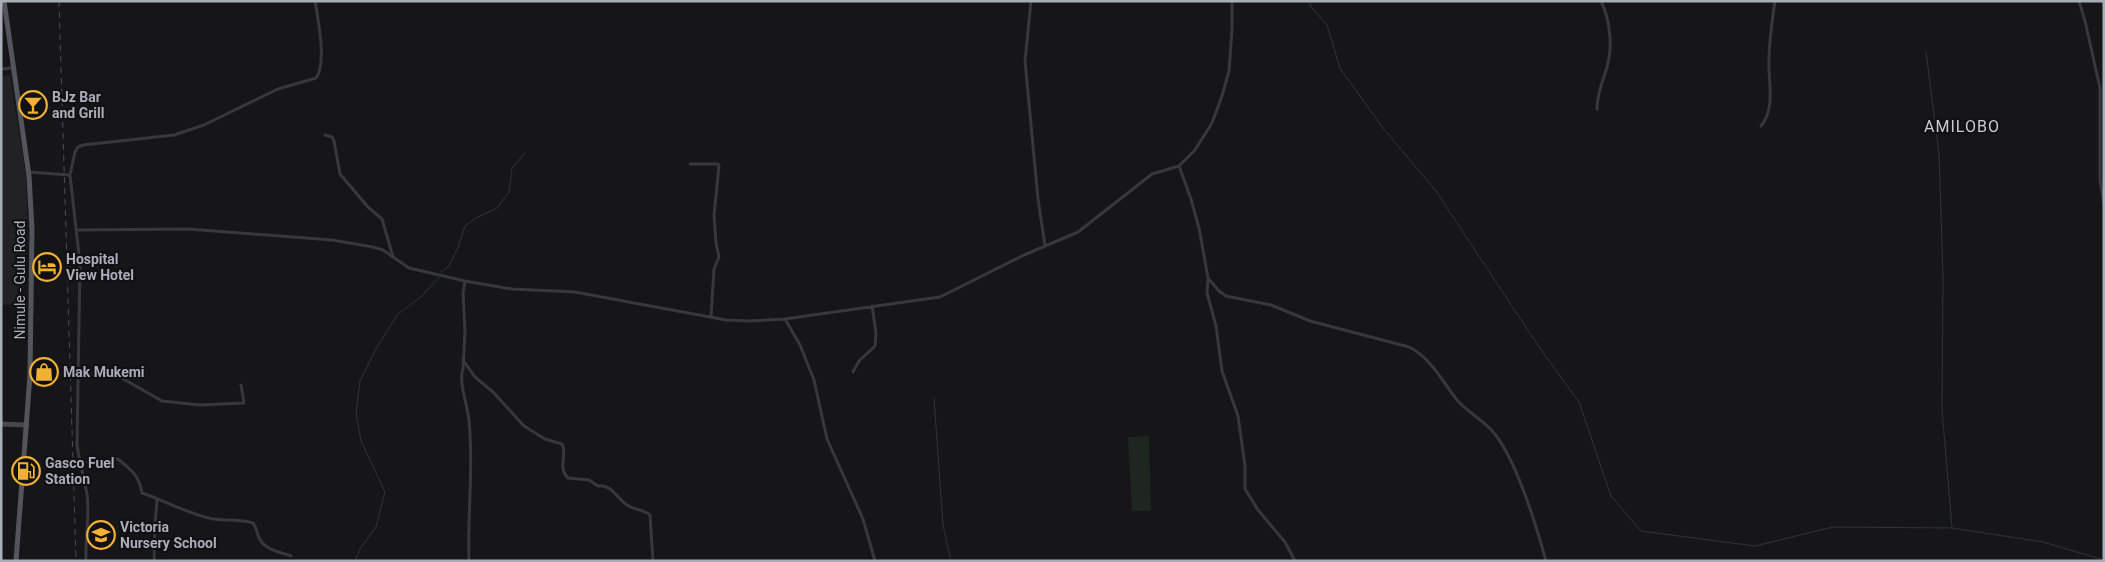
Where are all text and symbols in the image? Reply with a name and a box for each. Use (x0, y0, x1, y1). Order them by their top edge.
place label: BJz Bar and Grill (52, 89, 105, 121)
bar icon: BJz Bar and Grill (18, 90, 48, 120)
district label: AMILOBO (1924, 117, 2000, 136)
street label: Nimule - Gulu Road (12, 221, 28, 340)
place label: Hospital View Hotel (66, 251, 134, 283)
hotel icon: Hospital View Hotel (32, 252, 62, 282)
shop icon: Mak Mukemi (29, 357, 59, 387)
place label: Mak Mukemi (63, 364, 145, 380)
place label: Gasco Fuel Station (45, 455, 115, 487)
fuel station icon: Gasco Fuel Station (11, 456, 41, 486)
place label: Victoria Nursery School (120, 519, 217, 551)
school or university icon: Victoria Nursery School (86, 520, 116, 550)

